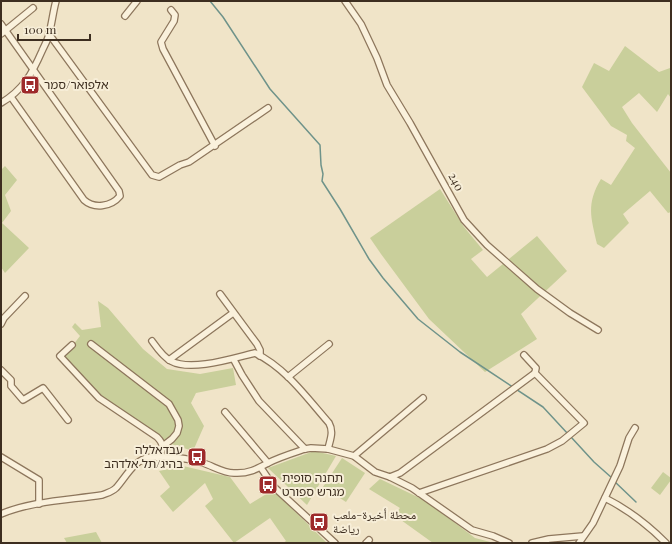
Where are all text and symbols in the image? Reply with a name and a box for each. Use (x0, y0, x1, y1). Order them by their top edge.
scale bar (18, 16, 90, 42)
text: 100 m (24, 21, 57, 37)
bus stop icon: אלפואר/סמר (19, 74, 41, 96)
place label: אלפואר/סמר (44, 76, 109, 92)
street label: 240 (445, 169, 468, 194)
place label: עבדאללה בהיג/תל אלדהב (104, 441, 183, 471)
bus stop icon: עבדאללה בהיג/תל אלדהב (186, 446, 208, 468)
place label: תחנה סופית מגרש ספורט (282, 469, 344, 499)
bus stop icon: תחנה סופית מגרש ספורט (257, 474, 279, 496)
place label: محطة أخيرة-ملعب رياضة (333, 506, 416, 536)
bus stop icon: محطة أخيرة-ملعب رياضة (308, 511, 330, 533)

